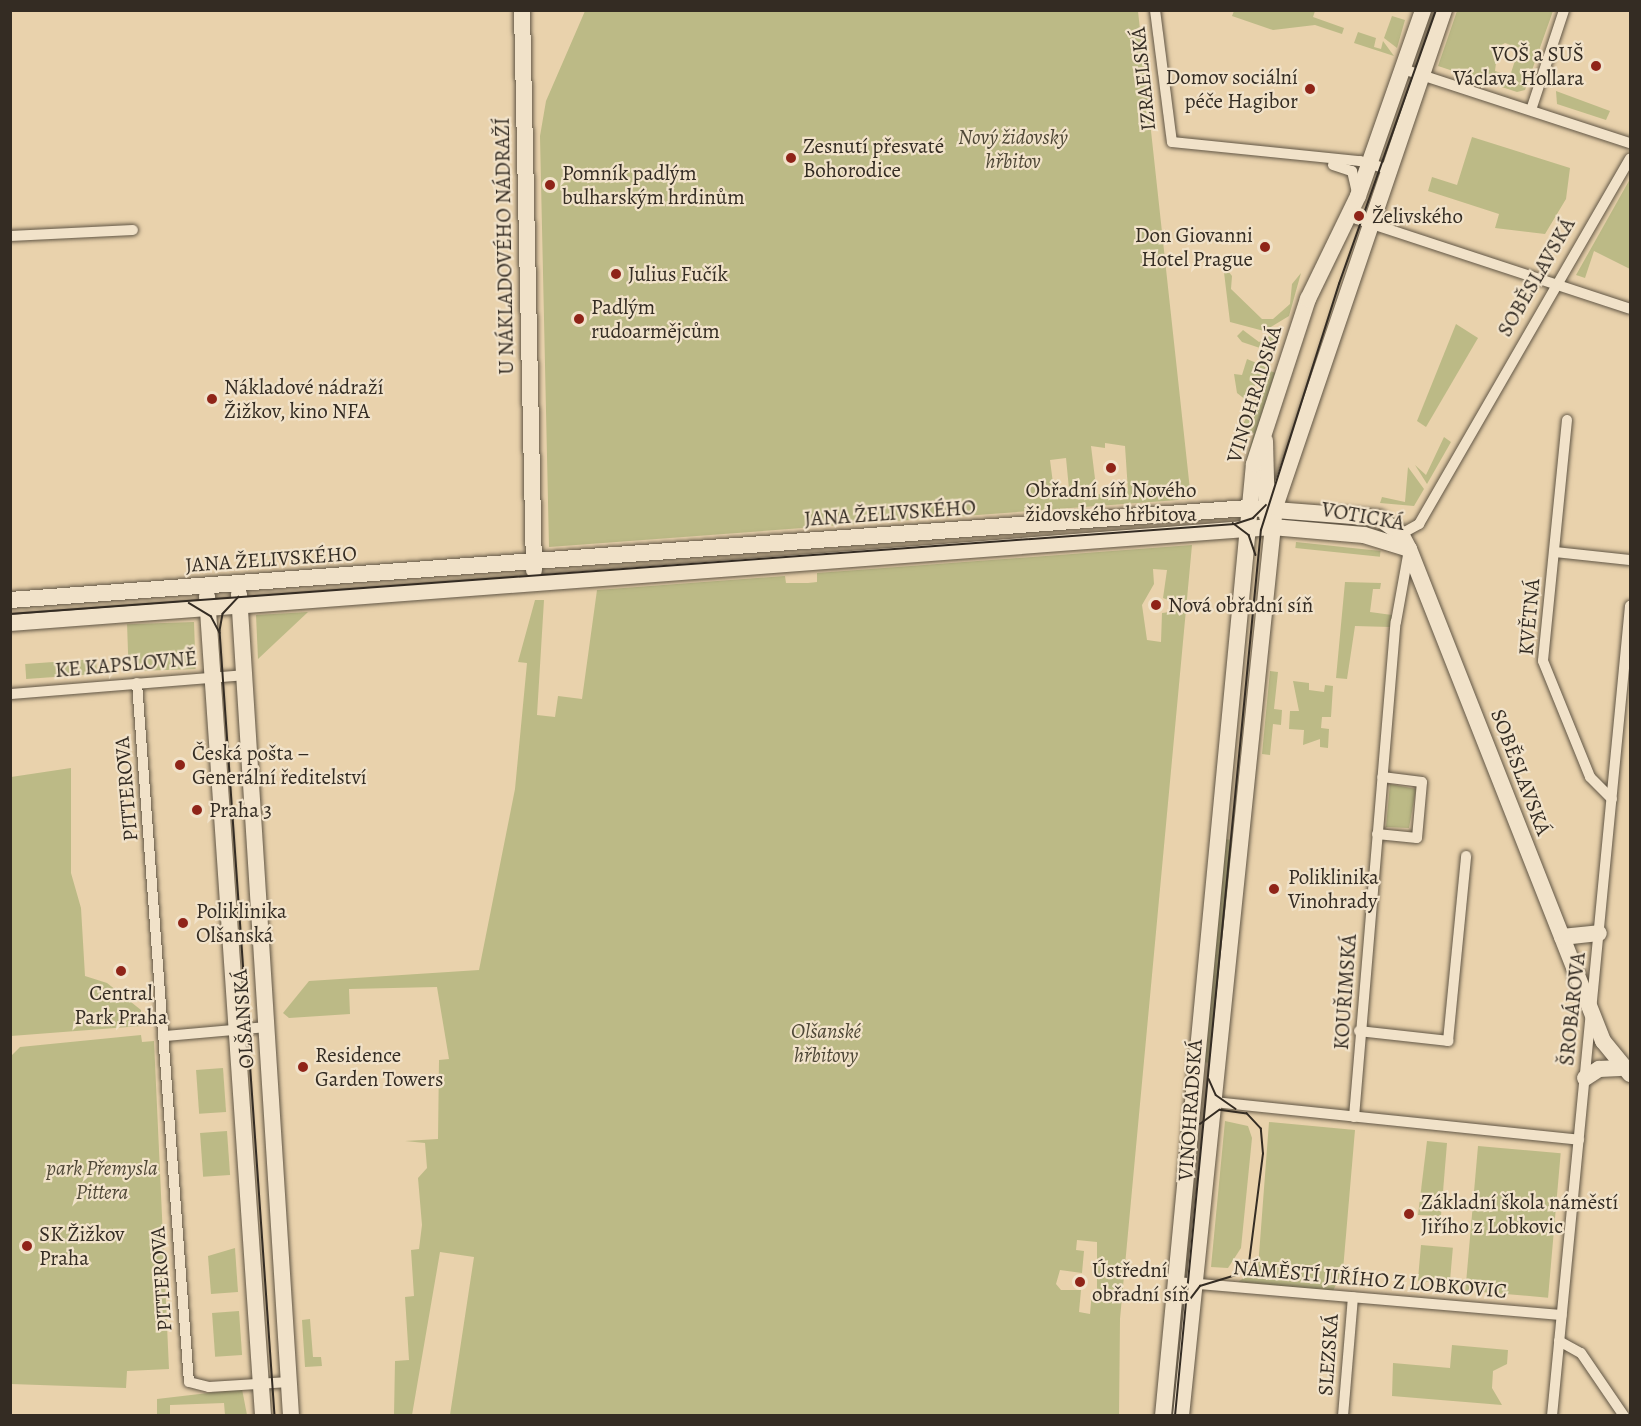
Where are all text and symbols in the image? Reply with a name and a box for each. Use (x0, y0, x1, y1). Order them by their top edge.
street label: IZRAELSKÁ (1125, 26, 1161, 132)
place label: VOŠ a SUŠ Václava Hollara (1453, 41, 1584, 91)
marker: VOŠ a SUŠ Václava Hollara (1589, 59, 1603, 73)
place label: Domov sociální péče Hagibor (1166, 64, 1298, 114)
marker: Domov sociální péče Hagibor (1303, 82, 1317, 96)
street label: U NÁKLADOVÉHO NÁDRAŽÍ (489, 117, 519, 375)
park label: Nový židovský hřbitov (958, 124, 1068, 174)
place label: Zesnutí přesvaté Bohorodice (803, 133, 944, 183)
marker: Zesnutí přesvaté Bohorodice (784, 151, 798, 165)
place label: Pomník padlým bulharským hrdinům (562, 160, 745, 210)
marker: Pomník padlým bulharským hrdinům (543, 178, 557, 192)
place label: Želivského (1372, 203, 1463, 229)
marker: Želivského (1350, 207, 1368, 225)
street label: SOBĚSLAVSKÁ (1492, 213, 1580, 341)
place label: Don Giovanni Hotel Prague (1135, 222, 1253, 272)
marker: Don Giovanni Hotel Prague (1258, 240, 1272, 254)
place label: Julius Fučík (628, 261, 728, 287)
marker: Julius Fučík (609, 267, 623, 281)
place label: Padlým rudoarmějcům (591, 294, 720, 344)
marker: Padlým rudoarmějcům (572, 312, 586, 326)
street label: VINOHRADSKÁ (1221, 322, 1287, 466)
place label: Nákladové nádraží Žižkov, kino NFA (224, 374, 384, 424)
marker: Nákladové nádraží Žižkov, kino NFA (205, 392, 219, 406)
marker: Obřadní síň Nového židovského hřbitova (1104, 461, 1118, 475)
place label: Obřadní síň Nového židovského hřbitova (1025, 477, 1197, 527)
street label: JANA ŽELIVSKÉHO (803, 494, 977, 532)
street label: VOTICKÁ (1320, 496, 1406, 536)
street label: JANA ŽELIVSKÉHO (184, 540, 358, 578)
street label: KVĚTNÁ (1513, 578, 1545, 656)
place label: Nová obřadní síň (1168, 592, 1314, 618)
marker: Nová obřadní síň (1149, 598, 1163, 612)
street label: KE KAPSLOVNĚ (54, 645, 198, 683)
street label: SOBĚSLAVSKÁ (1485, 705, 1557, 839)
street label: PITTEROVA (109, 736, 143, 842)
place label: Česká pošta – Generální ředitelství (192, 740, 367, 790)
marker: Česká pošta – Generální ředitelství (173, 758, 187, 772)
place label: Praha 3 (209, 797, 272, 823)
marker: Praha 3 (190, 803, 204, 817)
place label: Poliklinika Vinohrady (1288, 864, 1379, 914)
marker: Poliklinika Vinohrady (1265, 880, 1283, 898)
place label: Poliklinika Olšanská (196, 898, 287, 948)
marker: Poliklinika Olšanská (174, 914, 192, 932)
street label: KOUŘIMSKÁ (1328, 933, 1362, 1051)
street label: ŠROBÁROVA (1554, 951, 1590, 1067)
marker: Central Park Praha (114, 964, 128, 978)
street label: OLŠANSKÁ (227, 968, 259, 1070)
place label: Central Park Praha (74, 980, 168, 1030)
park label: Olšanské hřbitovy (791, 1018, 861, 1068)
street label: VINOHRADSKÁ (1172, 1038, 1208, 1182)
place label: Residence Garden Towers (315, 1042, 443, 1092)
marker: Residence Garden Towers (296, 1060, 310, 1074)
park label: park Přemysla Pittera (46, 1155, 158, 1205)
place label: Základní škola náměstí Jiřího z Lobkovic (1421, 1189, 1618, 1239)
marker: Základní škola náměstí Jiřího z Lobkovic (1402, 1207, 1416, 1221)
place label: SK Žižkov Praha (39, 1221, 124, 1271)
street label: PITTEROVA (145, 1226, 177, 1332)
marker: SK Žižkov Praha (20, 1239, 34, 1253)
street label: NÁMĚSTÍ JIŘÍHO Z LOBKOVIC (1232, 1254, 1508, 1304)
place label: Ústřední obřadní síň (1092, 1257, 1190, 1307)
marker: Ústřední obřadní síň (1073, 1275, 1087, 1289)
street label: SLEZSKÁ (1313, 1313, 1343, 1397)

